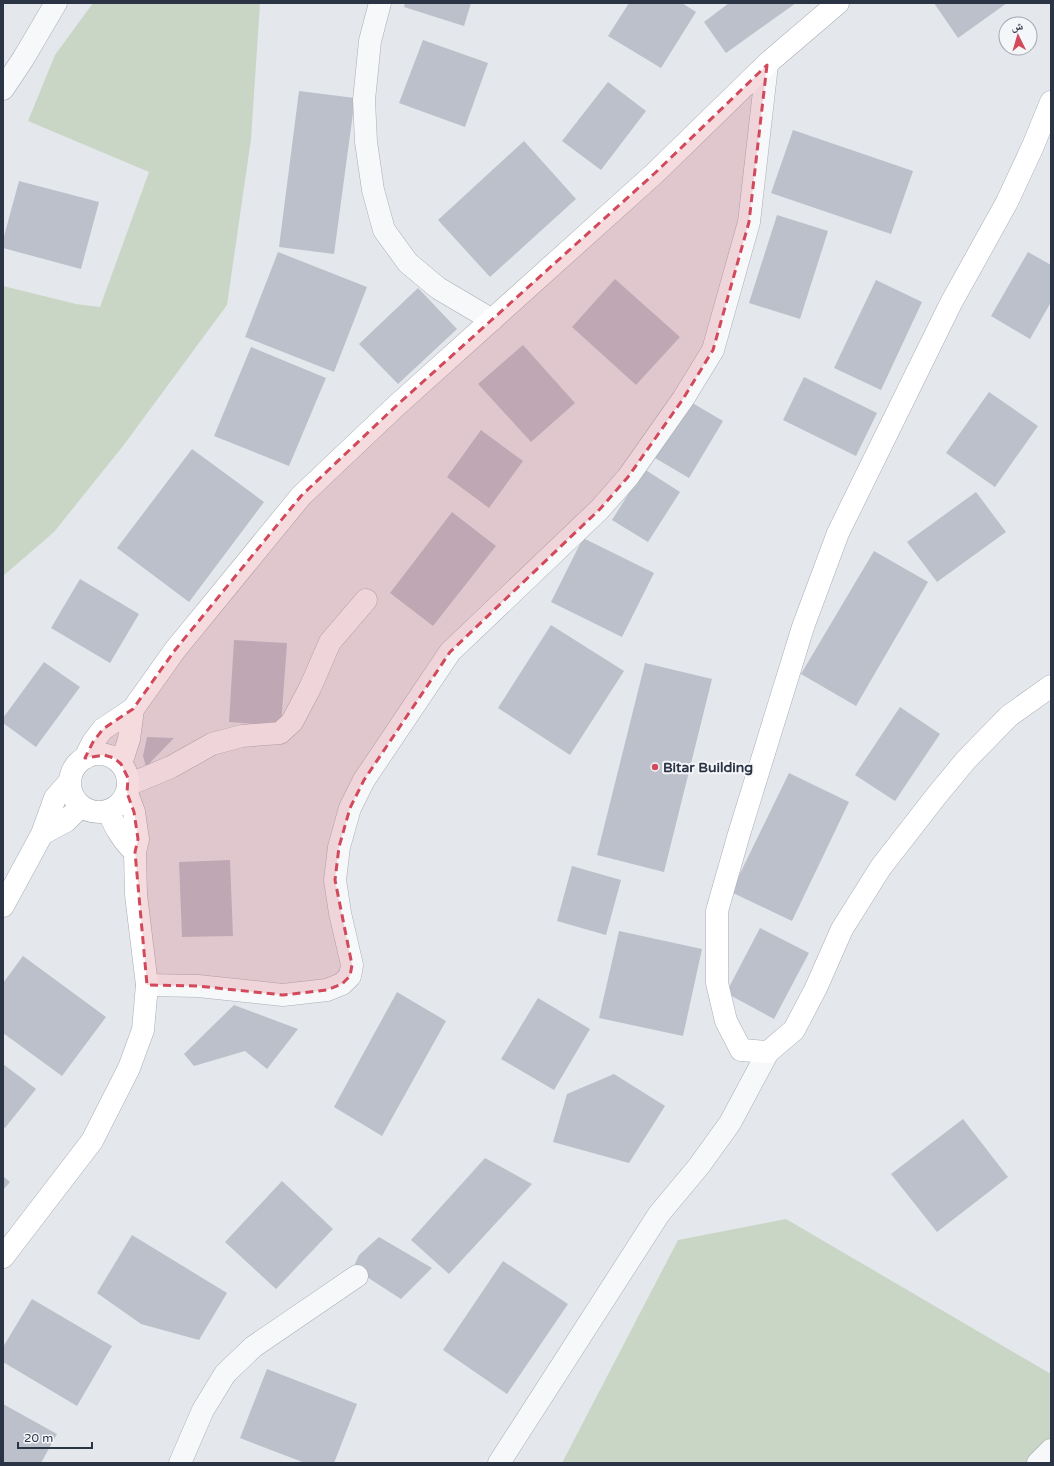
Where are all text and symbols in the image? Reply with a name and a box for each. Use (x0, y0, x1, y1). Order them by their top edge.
north arrow (998, 16, 1038, 56)
text: ش (1011, 20, 1024, 35)
place label: Bitar Building (663, 759, 753, 776)
marker: Bitar Building (650, 762, 660, 772)
scale bar (18, 1424, 92, 1450)
text: 20 m (24, 1431, 53, 1445)

